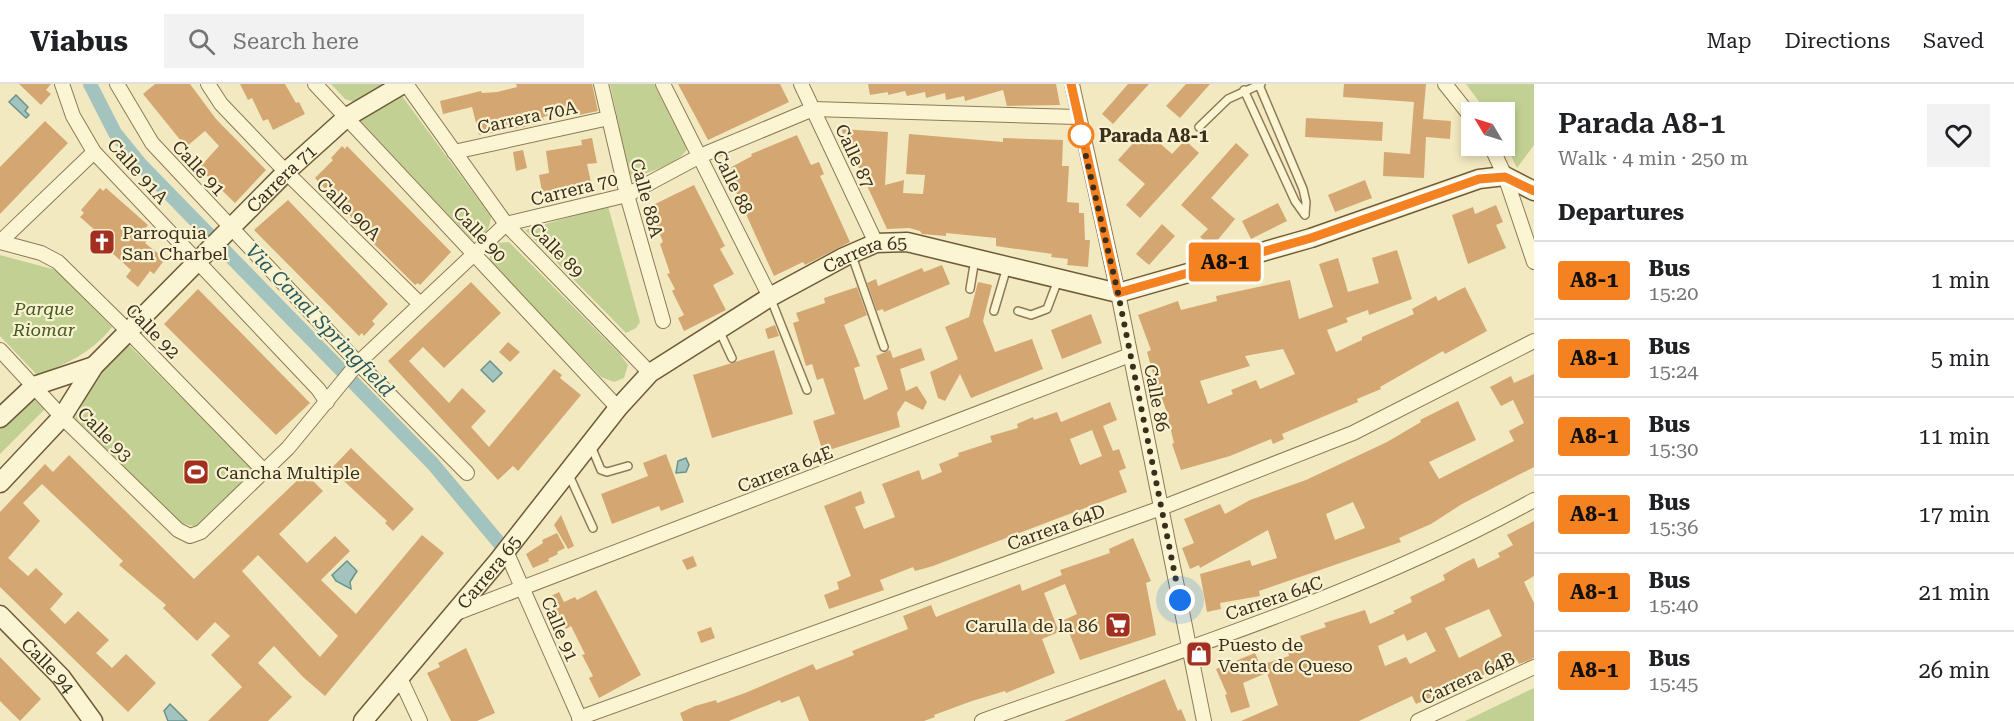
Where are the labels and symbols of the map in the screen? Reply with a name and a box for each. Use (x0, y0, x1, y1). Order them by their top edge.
street label: Carrera 70A (475, 96, 579, 138)
north arrow (1461, 102, 1515, 156)
street label: Calle 87 (831, 121, 879, 191)
marker: Parada A8-1 (1068, 122, 1094, 148)
place label: Parada A8-1 (1099, 125, 1209, 146)
street label: Calle 91A (103, 134, 173, 208)
street label: Calle 91 (168, 136, 230, 200)
street label: Carrera 71 (242, 140, 320, 216)
street label: Calle 88 (709, 147, 757, 217)
street label: Calle 88A (626, 156, 668, 240)
street label: Carrera 70 (528, 168, 620, 210)
street label: Calle 90A (313, 173, 386, 245)
street label: Calle 90 (449, 202, 511, 266)
street label: Calle 89 (526, 218, 588, 282)
place label: Parroquia San Charbel (122, 222, 228, 264)
church icon: Parroquia San Charbel (87, 227, 117, 257)
street label: Carrera 65 (819, 232, 907, 277)
water label: Via Canal Springfield (241, 239, 399, 401)
line badge: A8-1 (1183, 242, 1267, 282)
park label: Parque Riomar (12, 298, 76, 340)
street label: Calle 92 (122, 299, 184, 363)
street label: Calle 86 (1140, 362, 1174, 434)
street label: Calle 93 (73, 402, 137, 466)
street label: Carrera 64E (734, 441, 836, 497)
sports icon: Cancha Multiple (181, 457, 211, 487)
place label: Cancha Multiple (216, 462, 360, 483)
street label: Carrera 64D (1004, 500, 1108, 554)
street label: Carrera 65 (452, 531, 525, 613)
street label: Carrera 64C (1222, 571, 1326, 624)
your location (1165, 585, 1195, 615)
street label: Calle 91 (537, 593, 583, 665)
supermarket icon: Carulla de la 86 (1103, 610, 1133, 640)
place label: Carulla de la 86 (965, 615, 1098, 636)
street label: Calle 94 (18, 633, 80, 697)
place label: Puesto de Venta de Queso (1218, 634, 1353, 676)
shop icon: Puesto de Venta de Queso (1184, 639, 1214, 669)
street label: Carrera 64B (1418, 647, 1518, 709)

